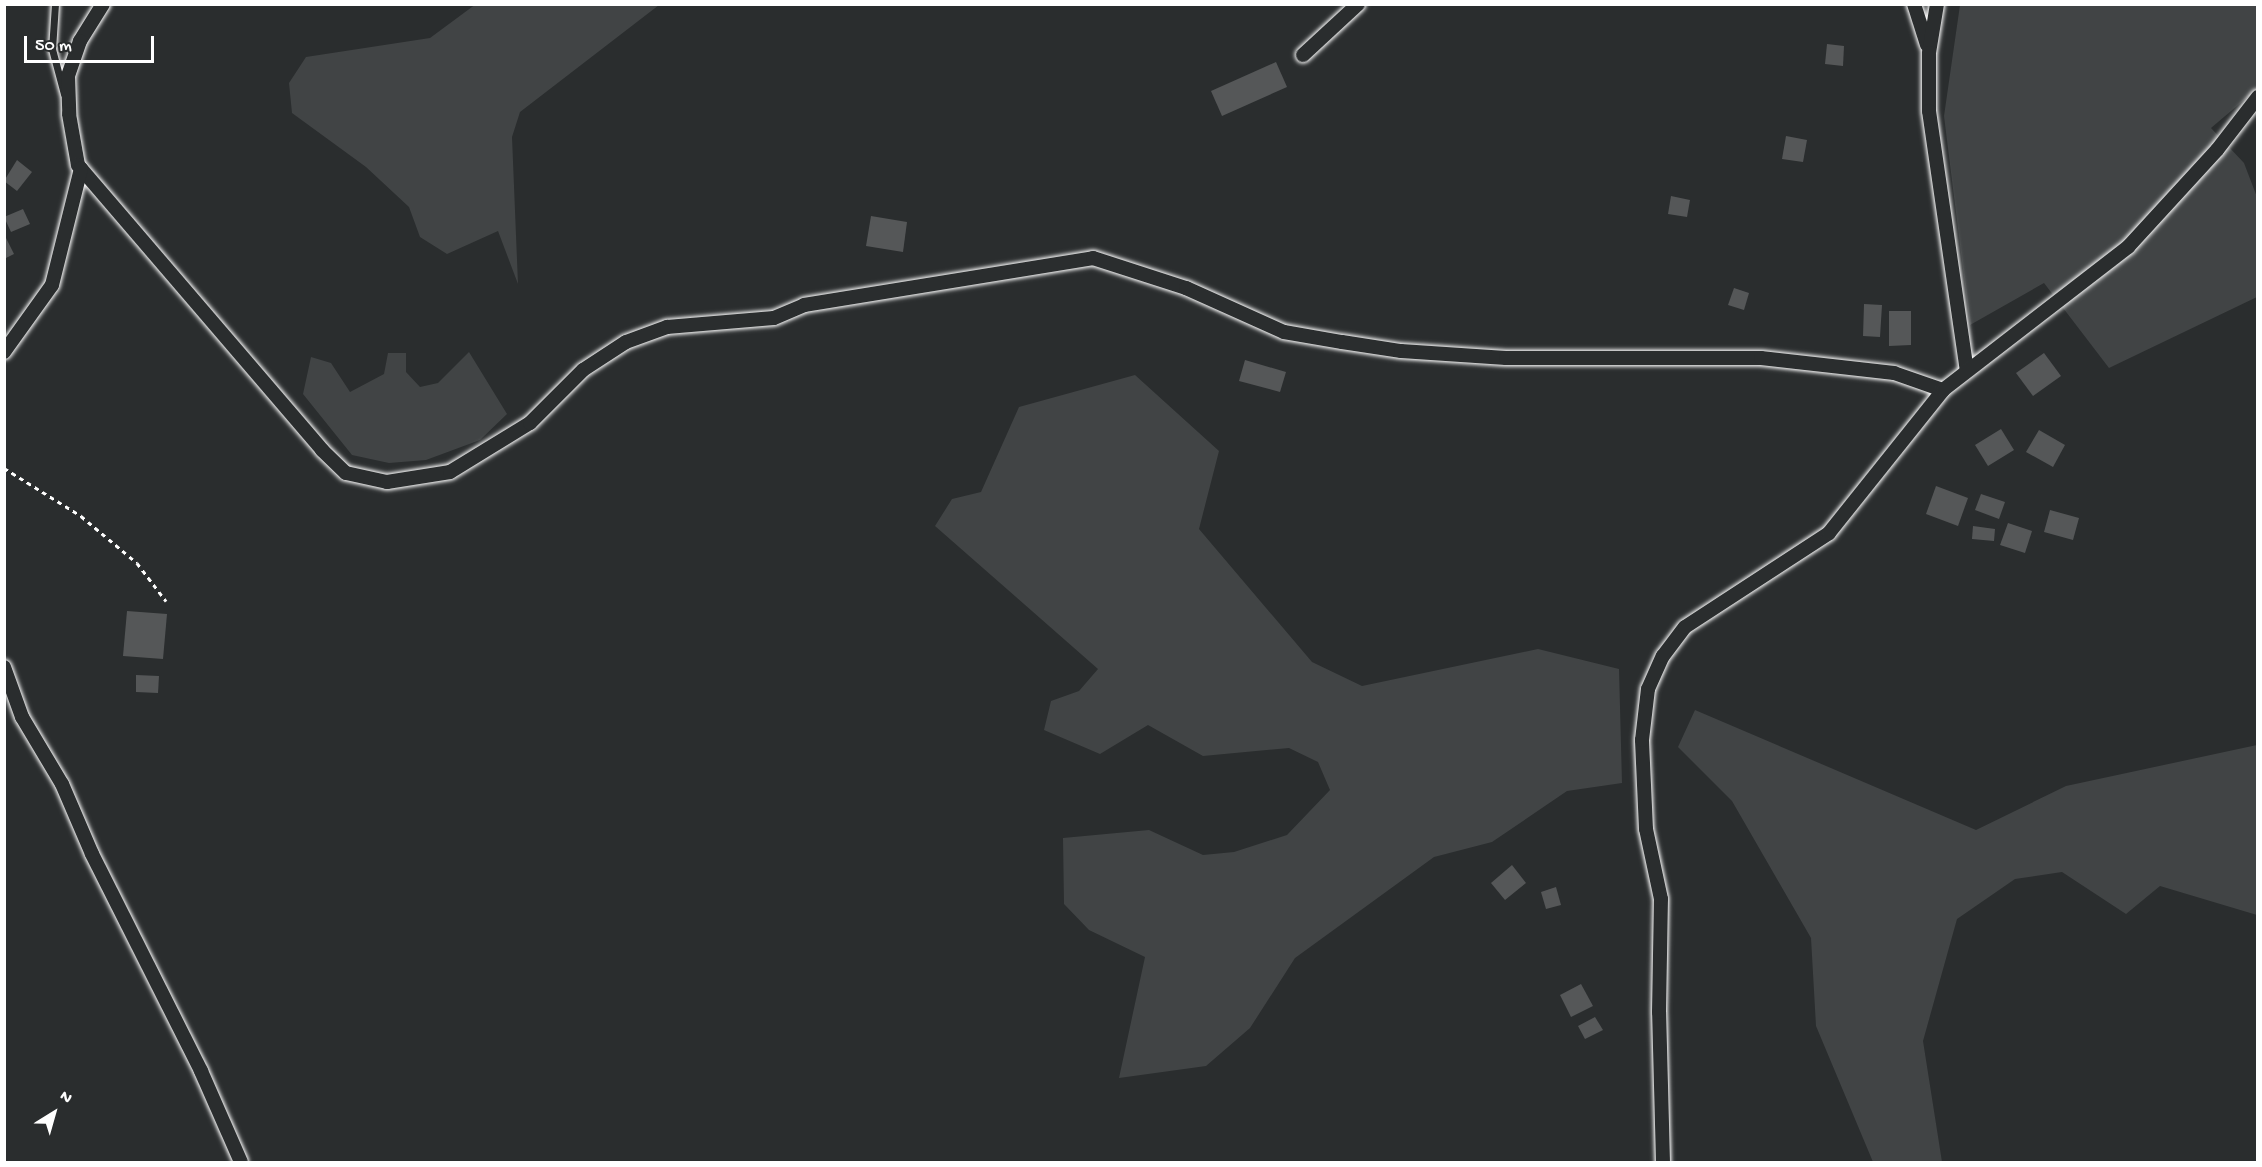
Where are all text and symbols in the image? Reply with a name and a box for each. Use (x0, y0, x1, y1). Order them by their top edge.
scale bar (27, 24, 158, 62)
text: 50 m (35, 36, 72, 57)
north arrow (24, 1083, 84, 1143)
text: N (55, 1087, 75, 1109)

